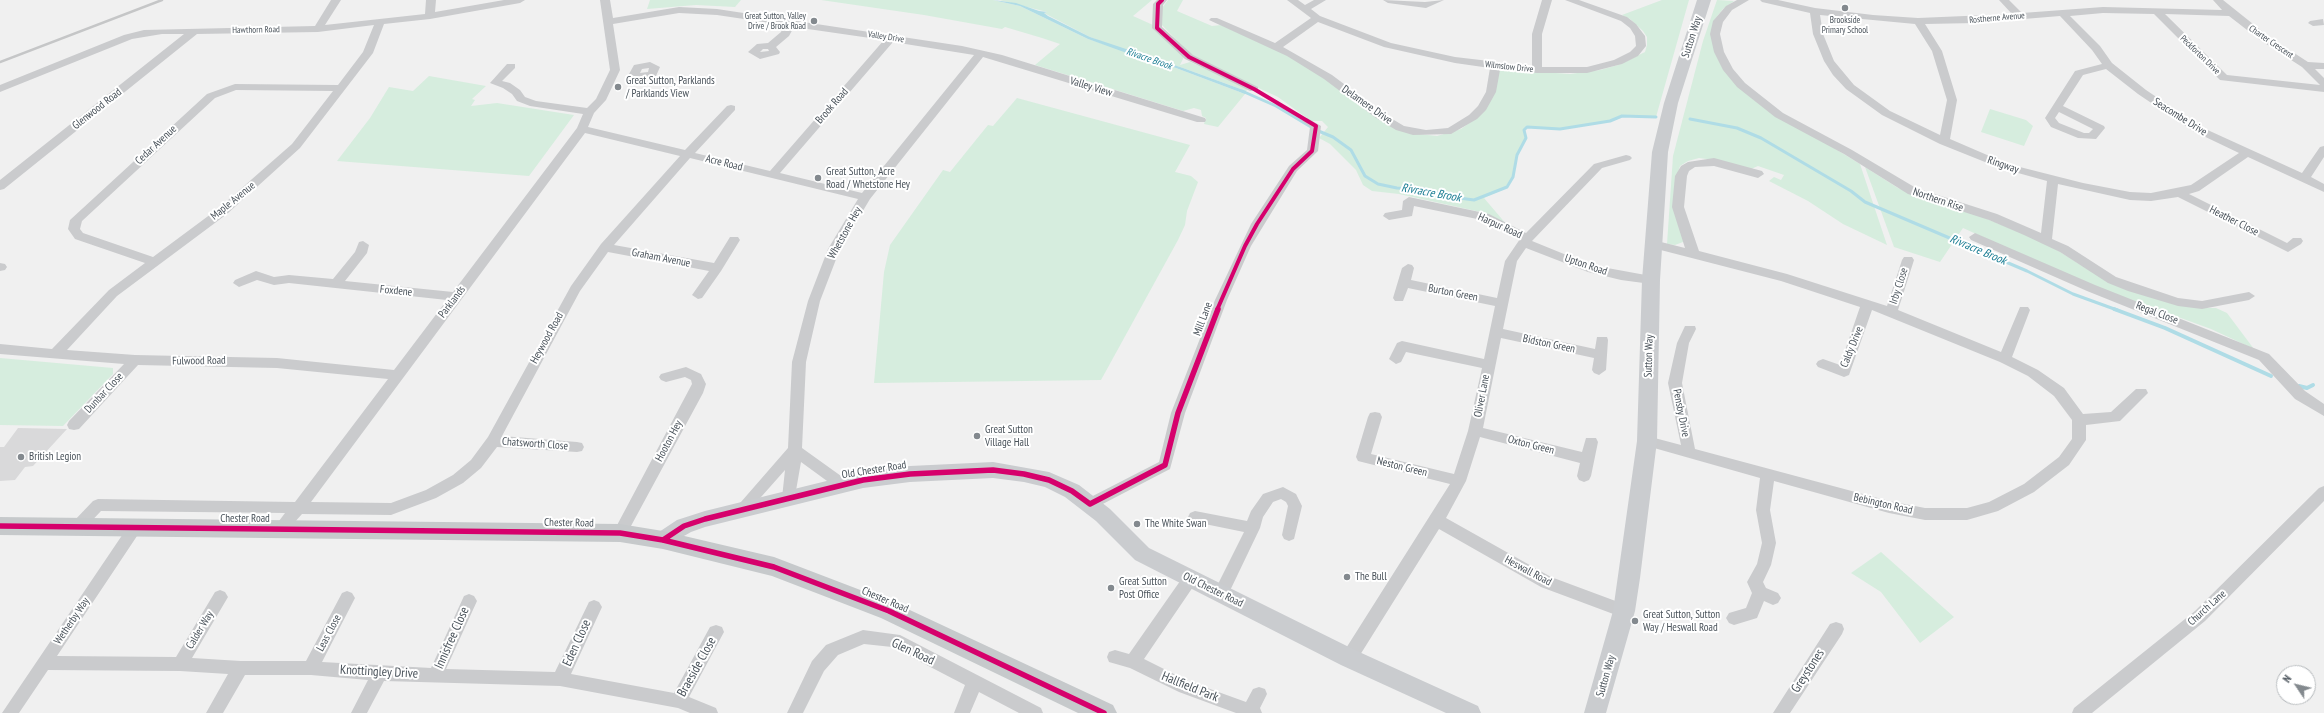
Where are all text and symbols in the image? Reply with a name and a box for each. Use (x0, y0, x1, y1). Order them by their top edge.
marker: Brookside Primary School (1840, 3, 1850, 13)
street label: Rostherne Avenue (1969, 10, 2025, 26)
place label: Great Sutton, Valley Drive / Brook Road (745, 11, 806, 32)
street label: Sutton Way (1679, 15, 1705, 59)
place label: Brookside Primary School (1822, 15, 1868, 36)
marker: Great Sutton, Valley Drive / Brook Road (809, 16, 819, 26)
street label: Charter Crescent (2247, 23, 2295, 61)
street label: Hawthorn Road (232, 24, 280, 36)
street label: Valley Drive (867, 29, 905, 45)
street label: Peckforton Drive (2178, 33, 2222, 77)
water label: Rivacre Brook (1125, 46, 1173, 72)
street label: Wilmslow Drive (1484, 59, 1534, 75)
place label: Great Sutton, Parklands / Parklands View (626, 74, 715, 100)
street label: Valley View (1068, 74, 1114, 100)
marker: Great Sutton, Parklands / Parklands View (613, 82, 623, 92)
street label: Delamere Drive (1339, 83, 1395, 127)
street label: Brook Road (813, 85, 851, 127)
street label: Glenwood Road (70, 86, 124, 132)
street label: Seacombe Drive (2151, 95, 2209, 139)
street label: Cedar Avenue (133, 123, 179, 167)
street label: Acre Road (704, 152, 744, 174)
street label: Ringway (1986, 154, 2020, 176)
place label: Great Sutton, Acre Road / Whetstone Hey (826, 165, 910, 191)
marker: Great Sutton, Acre Road / Whetstone Hey (813, 173, 823, 183)
street label: Maple Avenue (208, 179, 258, 223)
water label: Rivracre Brook (1400, 181, 1462, 205)
street label: Northern Rise (1911, 185, 1965, 215)
street label: Heather Close (2207, 203, 2261, 239)
street label: Whetstone Hey (825, 205, 865, 261)
street label: Harpur Road (1476, 210, 1524, 242)
water label: Rivracre Brook (1948, 232, 2008, 268)
street label: Graham Avenue (631, 246, 691, 270)
street label: Upton Road (1563, 252, 1609, 278)
street label: Irby Close (1887, 266, 1911, 306)
street label: Burton Green (1427, 282, 1479, 304)
street label: Foxdene (379, 283, 413, 299)
street label: Parklands (436, 283, 468, 321)
street label: Regal Close (2134, 299, 2180, 327)
street label: Mill Lane (1191, 300, 1215, 338)
street label: Heywood Road (528, 310, 566, 366)
street label: Caldy Drive (1838, 325, 1866, 369)
street label: Bidston Green (1522, 332, 1576, 356)
street label: Sutton Way (1642, 334, 1656, 378)
street label: Fulwood Road (172, 354, 226, 368)
street label: Dunbar Close (82, 370, 126, 416)
street label: Oliver Lane (1471, 373, 1493, 419)
street label: Pensby Drive (1670, 388, 1692, 438)
street label: Hooton Hey (653, 418, 685, 464)
place label: Great Sutton Village Hall (985, 423, 1033, 449)
marker: Great Sutton Village Hall (972, 431, 982, 441)
street label: Oxton Green (1506, 433, 1556, 457)
street label: Chatsworth Close (501, 435, 569, 453)
place label: British Legion (29, 450, 81, 464)
marker: British Legion (16, 452, 26, 462)
street label: Neston Green (1376, 454, 1428, 480)
street label: Old Chester Road (841, 458, 907, 482)
street label: Bebington Road (1852, 491, 1914, 517)
street label: Chester Road (220, 512, 270, 526)
street label: Chester Road (544, 516, 594, 530)
place label: The White Swan (1145, 517, 1206, 531)
marker: The White Swan (1132, 519, 1142, 529)
street label: Heswall Road (1502, 553, 1554, 589)
street label: Old Chester Road (1181, 570, 1245, 610)
place label: The Bull (1355, 570, 1387, 584)
marker: The Bull (1342, 572, 1352, 582)
place label: Great Sutton Post Office (1119, 575, 1167, 601)
marker: Great Sutton Post Office (1106, 583, 1116, 593)
street label: Chester Road (860, 584, 910, 616)
street label: Church Lane (2185, 587, 2229, 629)
street label: Wetherby Way (52, 595, 92, 647)
street label: Innisfree Close (431, 605, 473, 671)
place label: Great Sutton, Sutton Way / Heswall Road (1643, 608, 1720, 634)
street label: Calder Way (184, 609, 216, 651)
street label: Leas Close (314, 612, 344, 654)
marker: Great Sutton, Sutton Way / Heswall Road (1630, 616, 1640, 626)
street label: Eden Close (559, 617, 595, 669)
street label: Braeside Close (674, 635, 720, 699)
street label: Glen Road (889, 635, 937, 669)
street label: Greystones (1788, 646, 1828, 696)
street label: Sutton Way (1594, 654, 1618, 698)
street label: Knottingley Drive (340, 662, 418, 682)
north arrow (2276, 665, 2316, 705)
street label: Hallfield Park (1159, 669, 1221, 705)
text: N (2280, 672, 2294, 685)

